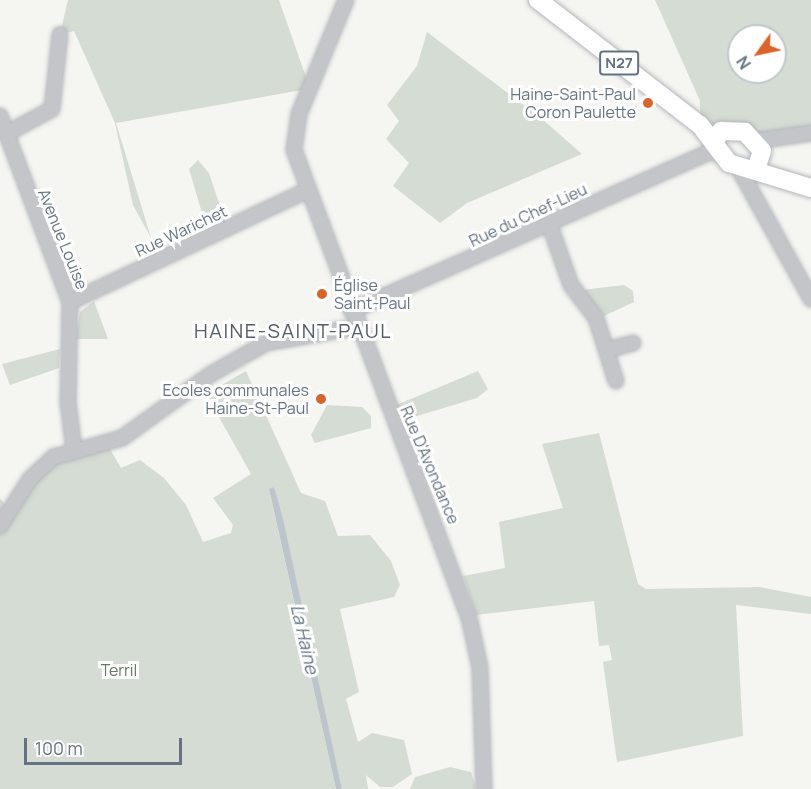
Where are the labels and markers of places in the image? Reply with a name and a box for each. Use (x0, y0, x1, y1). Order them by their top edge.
place label: Haine-Saint-Paul Coron Paulette (510, 84, 636, 122)
marker: Haine-Saint-Paul Coron Paulette (641, 96, 655, 110)
place label: Église Saint-Paul (334, 275, 411, 313)
marker: Église Saint-Paul (315, 287, 329, 301)
place label: Ecoles communales Haine-St-Paul (163, 380, 309, 418)
marker: Ecoles communales Haine-St-Paul (314, 392, 328, 406)

